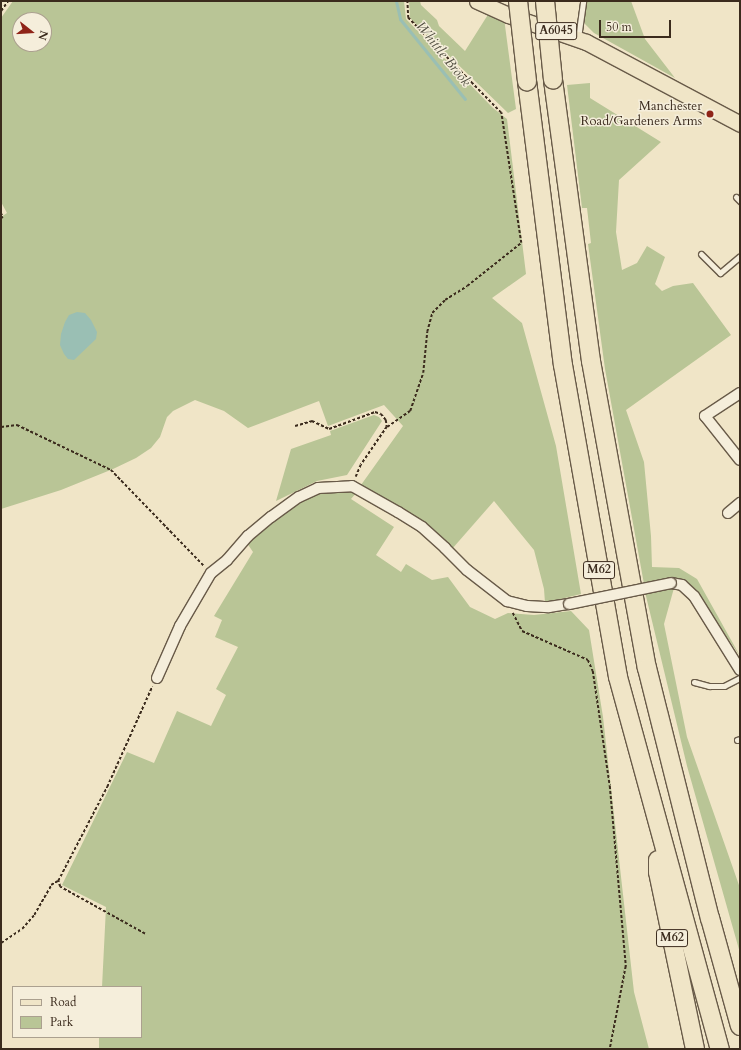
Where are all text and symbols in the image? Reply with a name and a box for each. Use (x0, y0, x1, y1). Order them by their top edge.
north arrow (12, 12, 52, 52)
scale bar (601, 12, 673, 38)
water label: Whittle Brook (412, 18, 474, 90)
text: 50 m (606, 19, 632, 35)
road number: A6045 (535, 21, 577, 41)
text: N (34, 29, 52, 42)
place label: Manchester Road/Gardeners Arms (581, 99, 702, 130)
marker: Manchester Road/Gardeners Arms (705, 109, 715, 119)
road number: M62 (583, 560, 615, 580)
road number: M62 (656, 928, 688, 948)
legend (12, 986, 142, 1038)
text: Road (50, 994, 76, 1010)
text: Park (50, 1014, 73, 1030)

